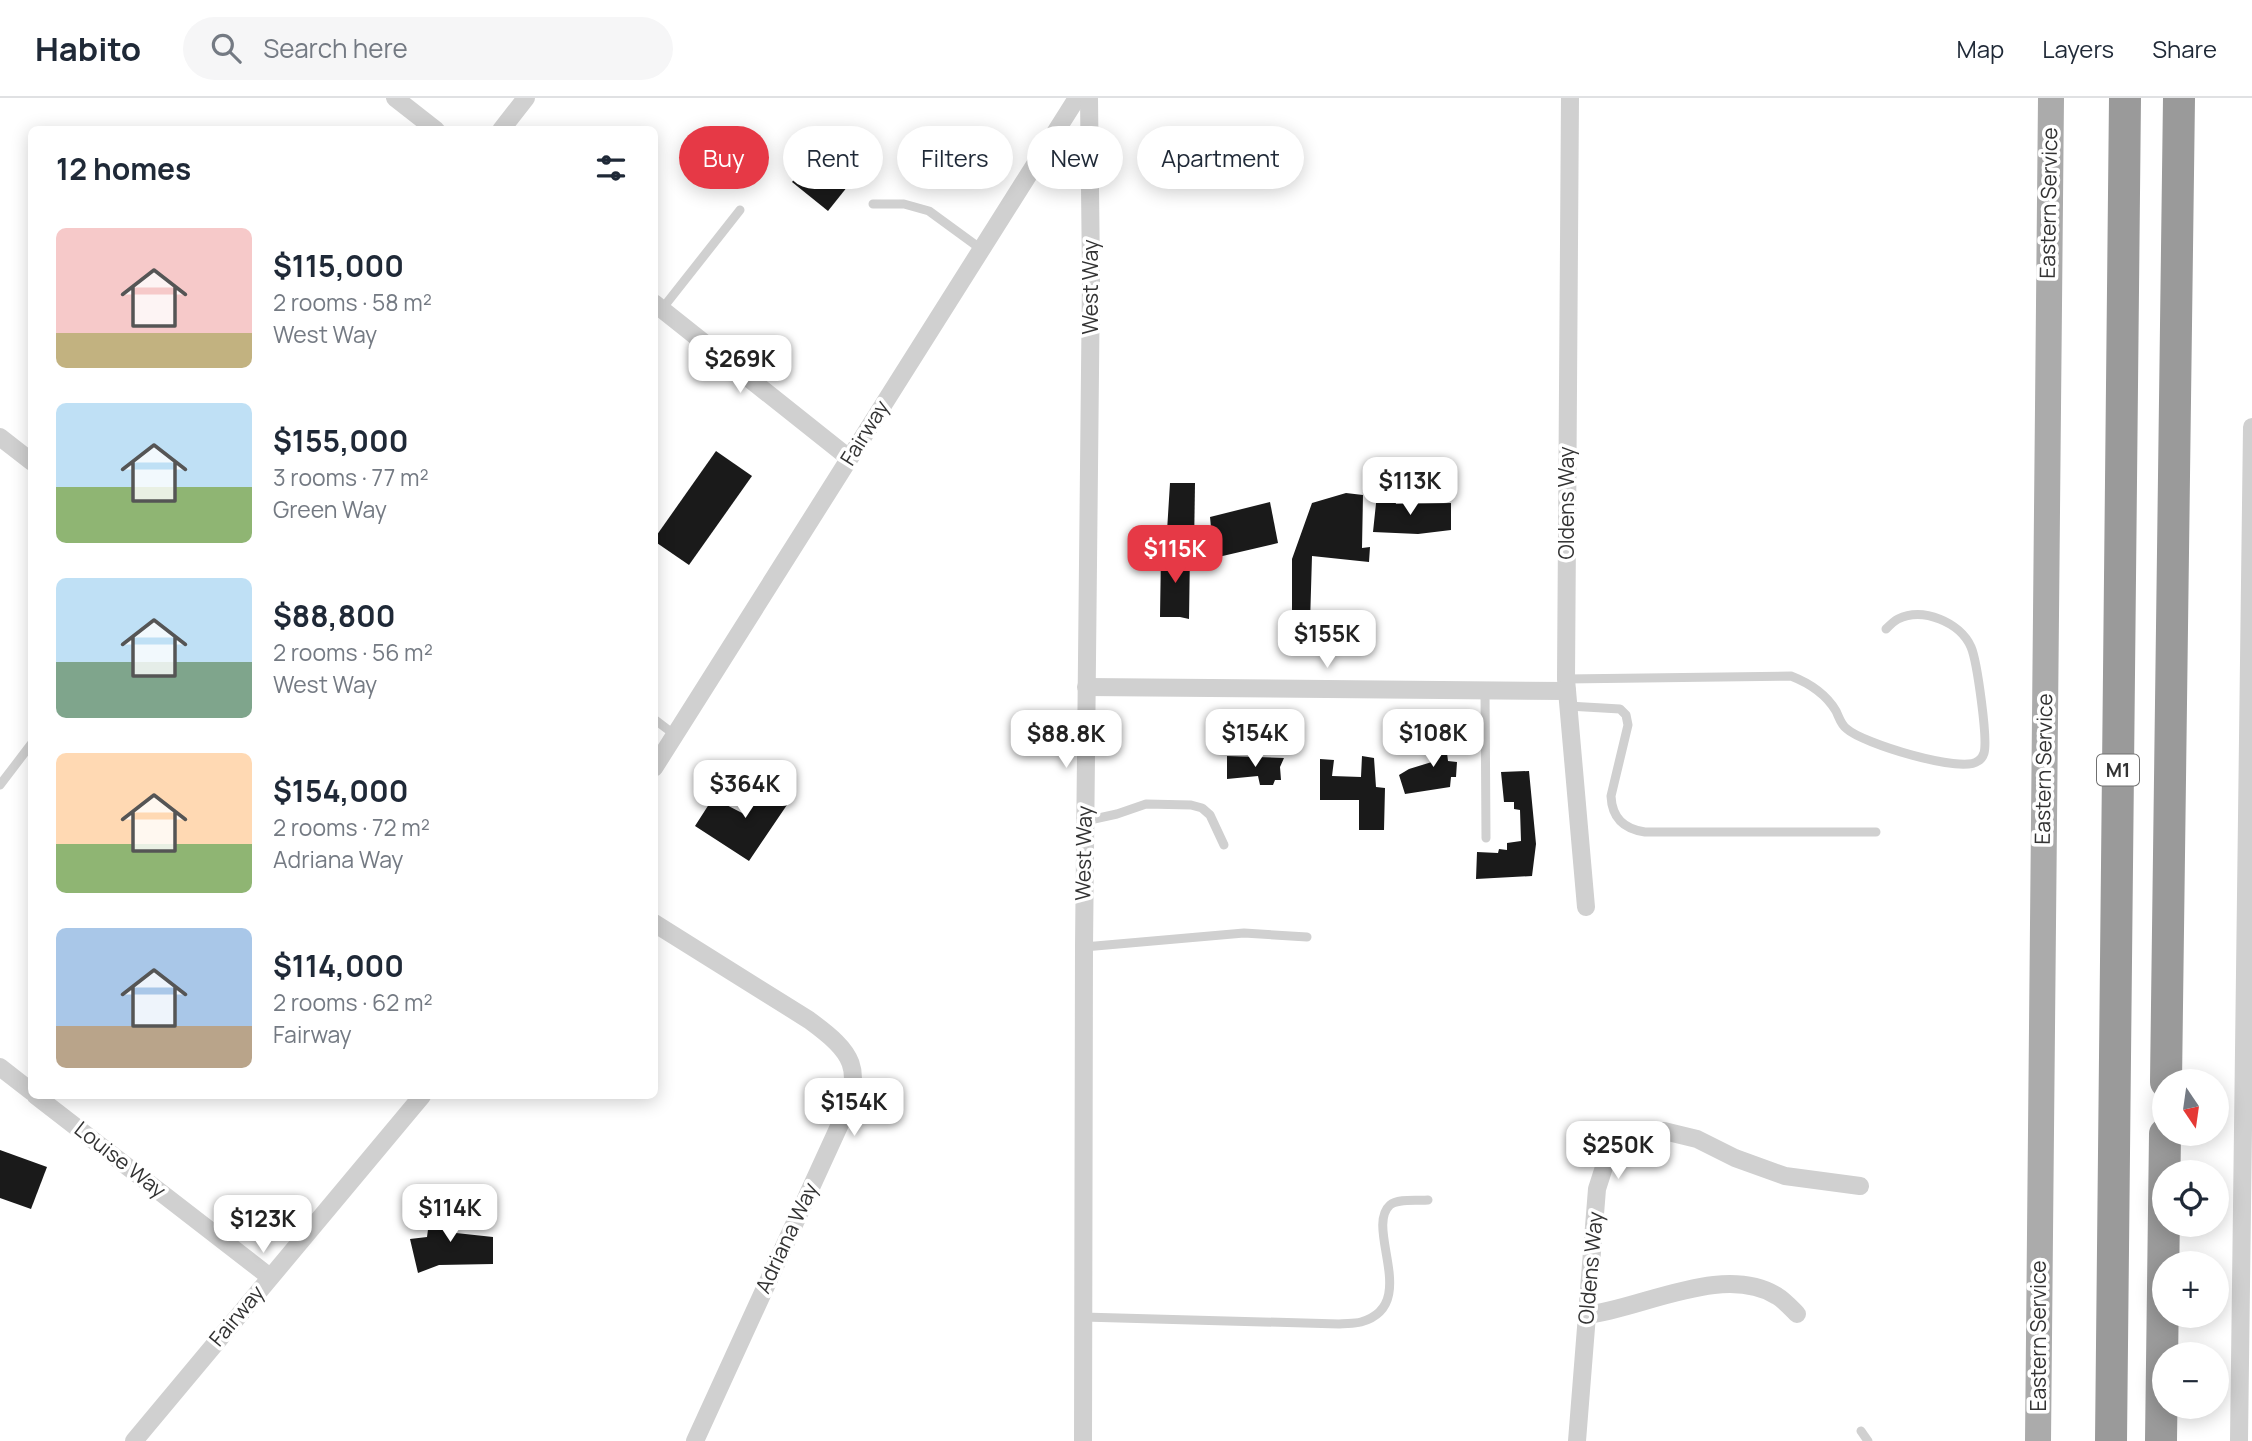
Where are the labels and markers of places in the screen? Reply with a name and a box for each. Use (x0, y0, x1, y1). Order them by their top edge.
pin: $269K (691, 336, 789, 395)
pin: $113K (1361, 458, 1459, 517)
pin: $115K (1126, 526, 1224, 585)
pin: $155K (1278, 610, 1376, 670)
pin: $88.8K (1009, 710, 1123, 770)
pin: $154K (1206, 710, 1304, 769)
pin: $108K (1384, 710, 1482, 769)
pin: $364K (696, 760, 794, 820)
pin: $154K (805, 1079, 903, 1138)
pin: $250K (1569, 1122, 1667, 1181)
pin: $114K (401, 1184, 499, 1244)
pin: $123K (214, 1196, 312, 1255)

